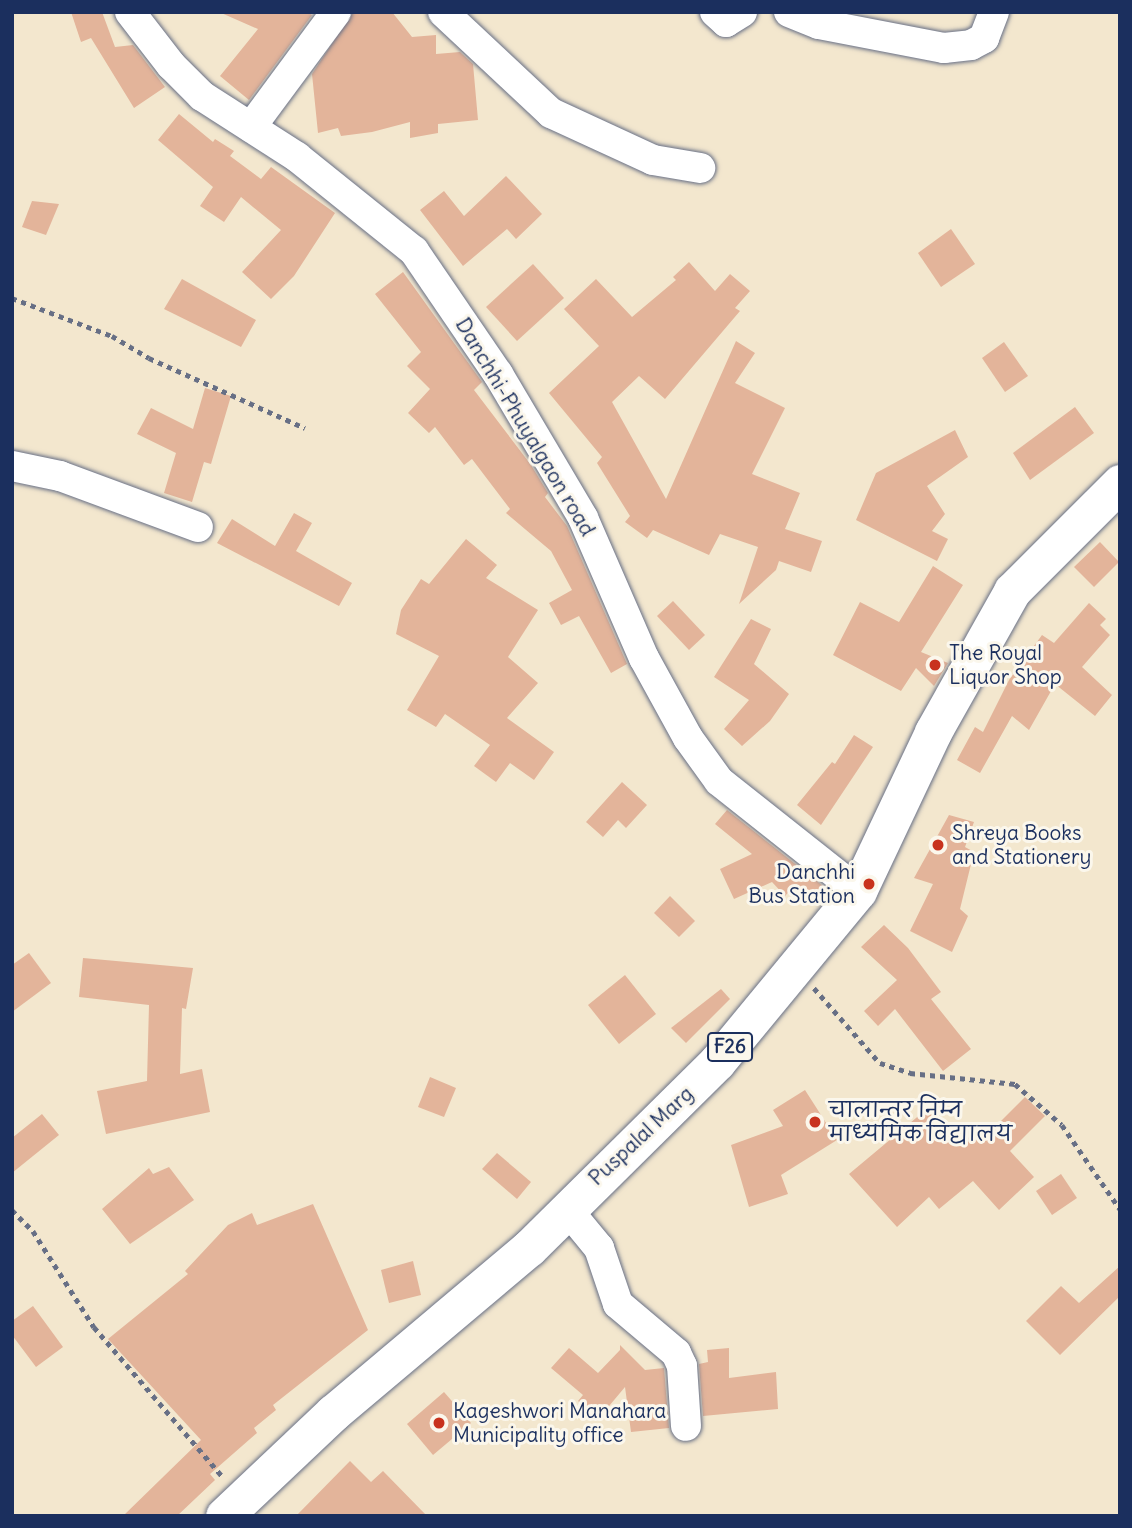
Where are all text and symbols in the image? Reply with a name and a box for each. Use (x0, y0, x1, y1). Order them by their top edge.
street label: Danchhi-Phuyalgaon road (450, 313, 600, 541)
place label: The Royal Liquor Shop (949, 640, 1062, 690)
marker: The Royal Liquor Shop (927, 657, 943, 673)
place label: Shreya Books and Stationery (952, 820, 1091, 870)
marker: Shreya Books and Stationery (930, 837, 946, 853)
place label: Danchhi Bus Station (748, 859, 855, 909)
marker: Danchhi Bus Station (861, 876, 877, 892)
road number: F26 (706, 1032, 754, 1063)
street label: Puspalal Marg (584, 1081, 698, 1191)
place label: चालान्तर निम्न माध्यमिक विद्यालय (829, 1097, 1012, 1147)
marker: चालान्तर निम्न माध्यमिक विद्यालय (807, 1114, 823, 1130)
place label: Kageshwori Manahara Municipality office (453, 1398, 666, 1448)
marker: Kageshwori Manahara Municipality office (431, 1415, 447, 1431)

